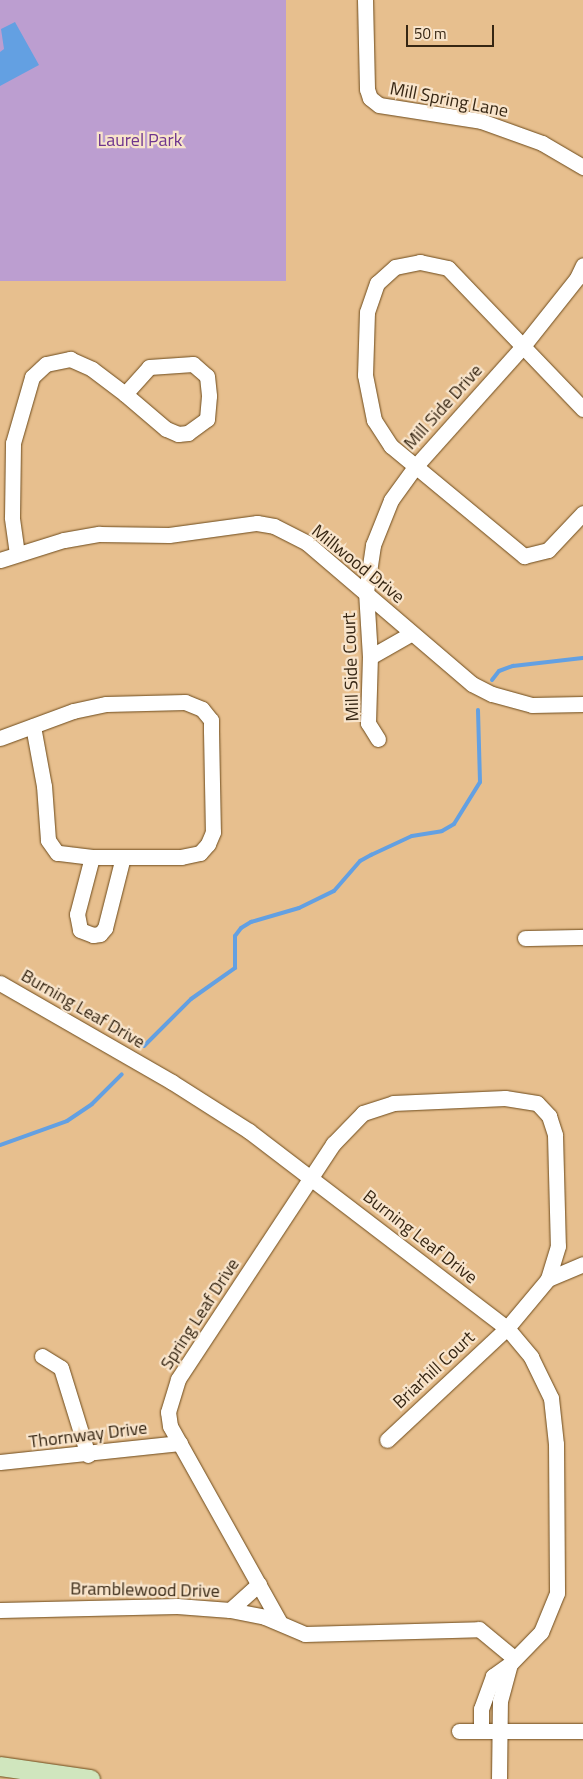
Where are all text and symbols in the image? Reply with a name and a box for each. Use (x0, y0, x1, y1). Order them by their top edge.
scale bar (408, 15, 496, 47)
text: 50 m (414, 22, 447, 45)
street label: Mill Spring Lane (388, 78, 510, 122)
park label: Laurel Park (98, 129, 182, 151)
street label: Mill Side Drive (399, 360, 487, 454)
street label: Millwood Drive (307, 520, 409, 608)
street label: Mill Side Court (338, 612, 364, 722)
street label: Burning Leaf Drive (17, 965, 149, 1053)
street label: Burning Leaf Drive (358, 1186, 482, 1288)
street label: Spring Leaf Drive (156, 1254, 244, 1374)
street label: Briarhill Court (389, 1327, 479, 1413)
street label: Thornway Drive (28, 1417, 148, 1453)
street label: Bramblewood Drive (70, 1578, 220, 1602)

